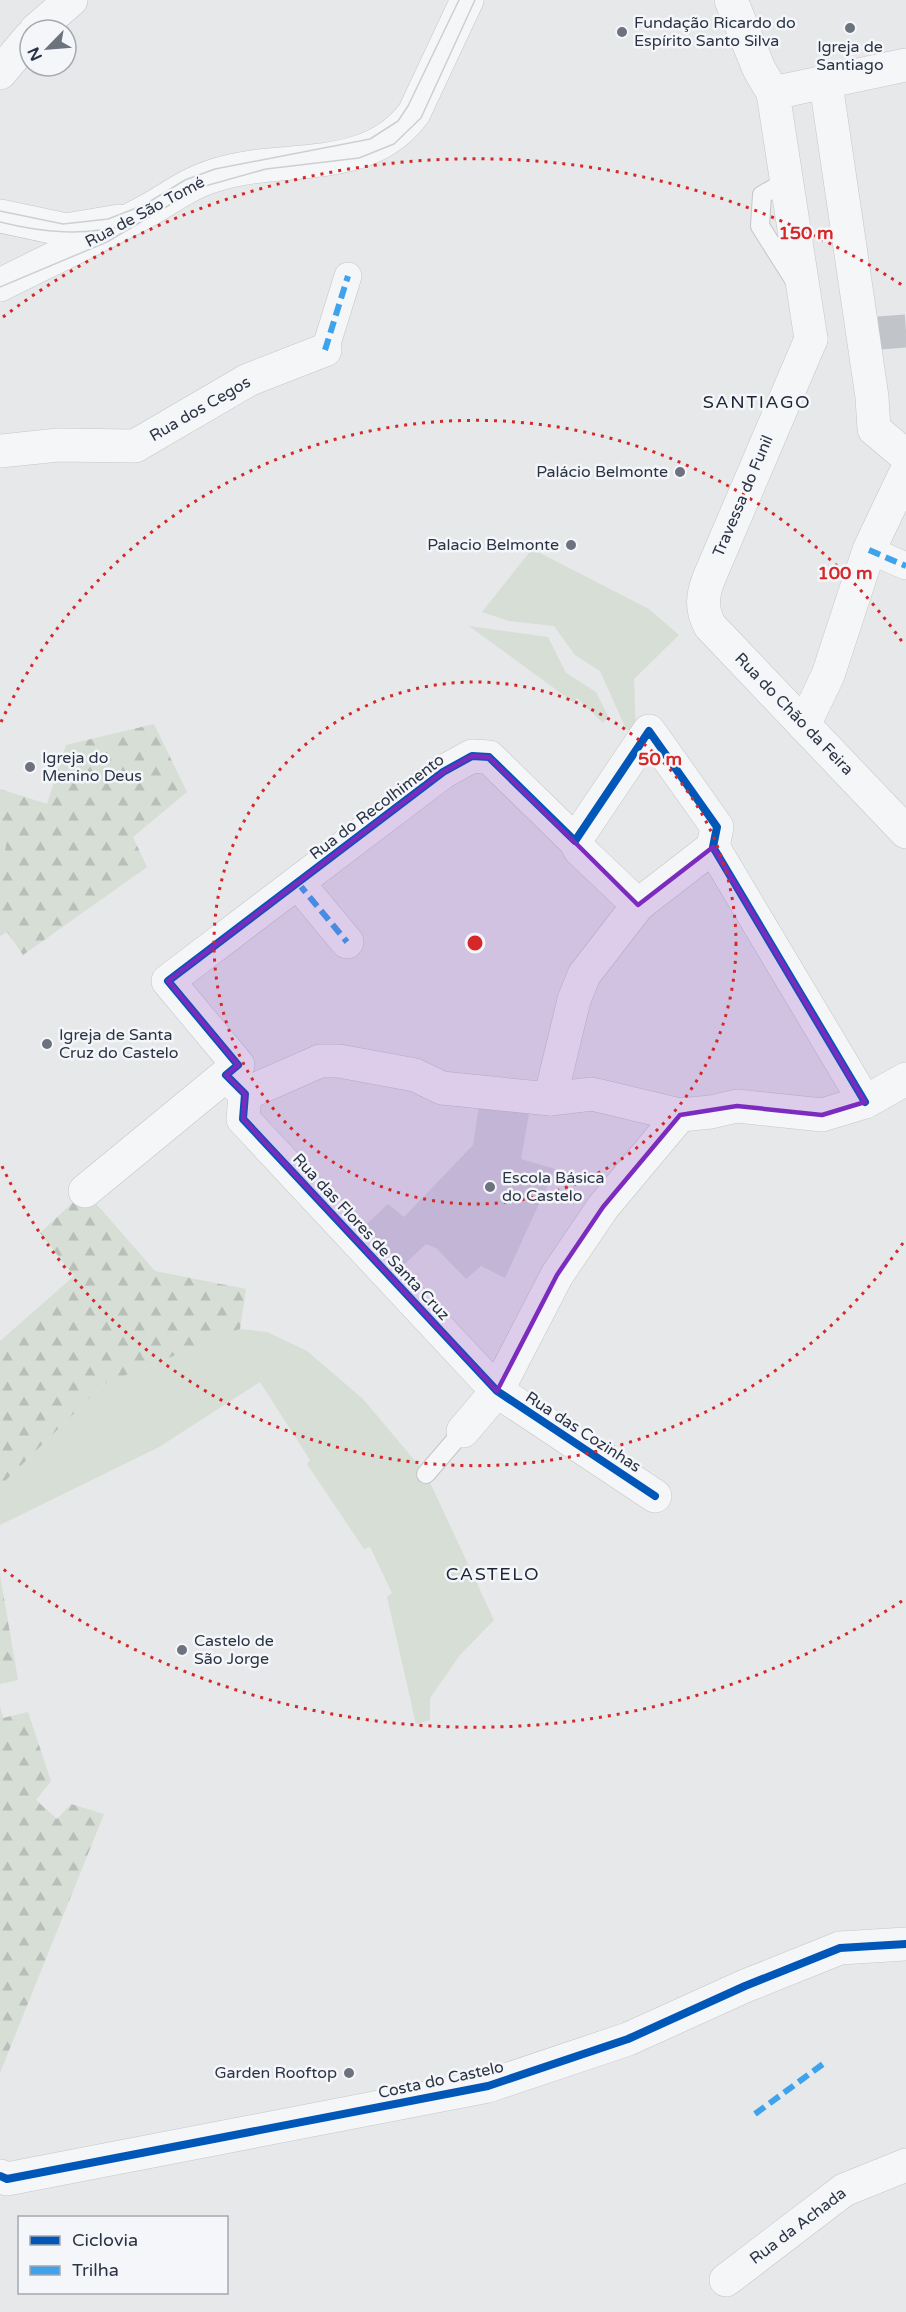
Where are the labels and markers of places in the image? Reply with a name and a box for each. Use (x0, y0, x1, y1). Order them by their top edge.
place label: Fundação Ricardo do Espírito Santo Silva (634, 13, 796, 51)
marker: Igreja de Santiago (843, 21, 857, 35)
marker: Fundação Ricardo do Espírito Santo Silva (615, 25, 629, 39)
place label: Igreja de Santiago (816, 37, 884, 75)
place label: Palácio Belmonte (536, 462, 668, 482)
marker: Palácio Belmonte (673, 465, 687, 479)
place label: Palacio Belmonte (427, 535, 559, 555)
marker: Palacio Belmonte (564, 538, 578, 552)
place label: Igreja do Menino Deus (42, 748, 142, 786)
marker: Igreja do Menino Deus (23, 760, 37, 774)
centre of rings (465, 933, 485, 953)
place label: Igreja de Santa Cruz do Castelo (59, 1025, 179, 1063)
marker: Igreja de Santa Cruz do Castelo (40, 1037, 54, 1051)
place label: Escola Básica do Castelo (502, 1168, 604, 1206)
marker: Escola Básica do Castelo (483, 1180, 497, 1194)
place label: Castelo de São Jorge (194, 1631, 274, 1669)
marker: Castelo de São Jorge (175, 1643, 189, 1657)
place label: Garden Rooftop (214, 2063, 337, 2083)
marker: Garden Rooftop (342, 2066, 356, 2080)

